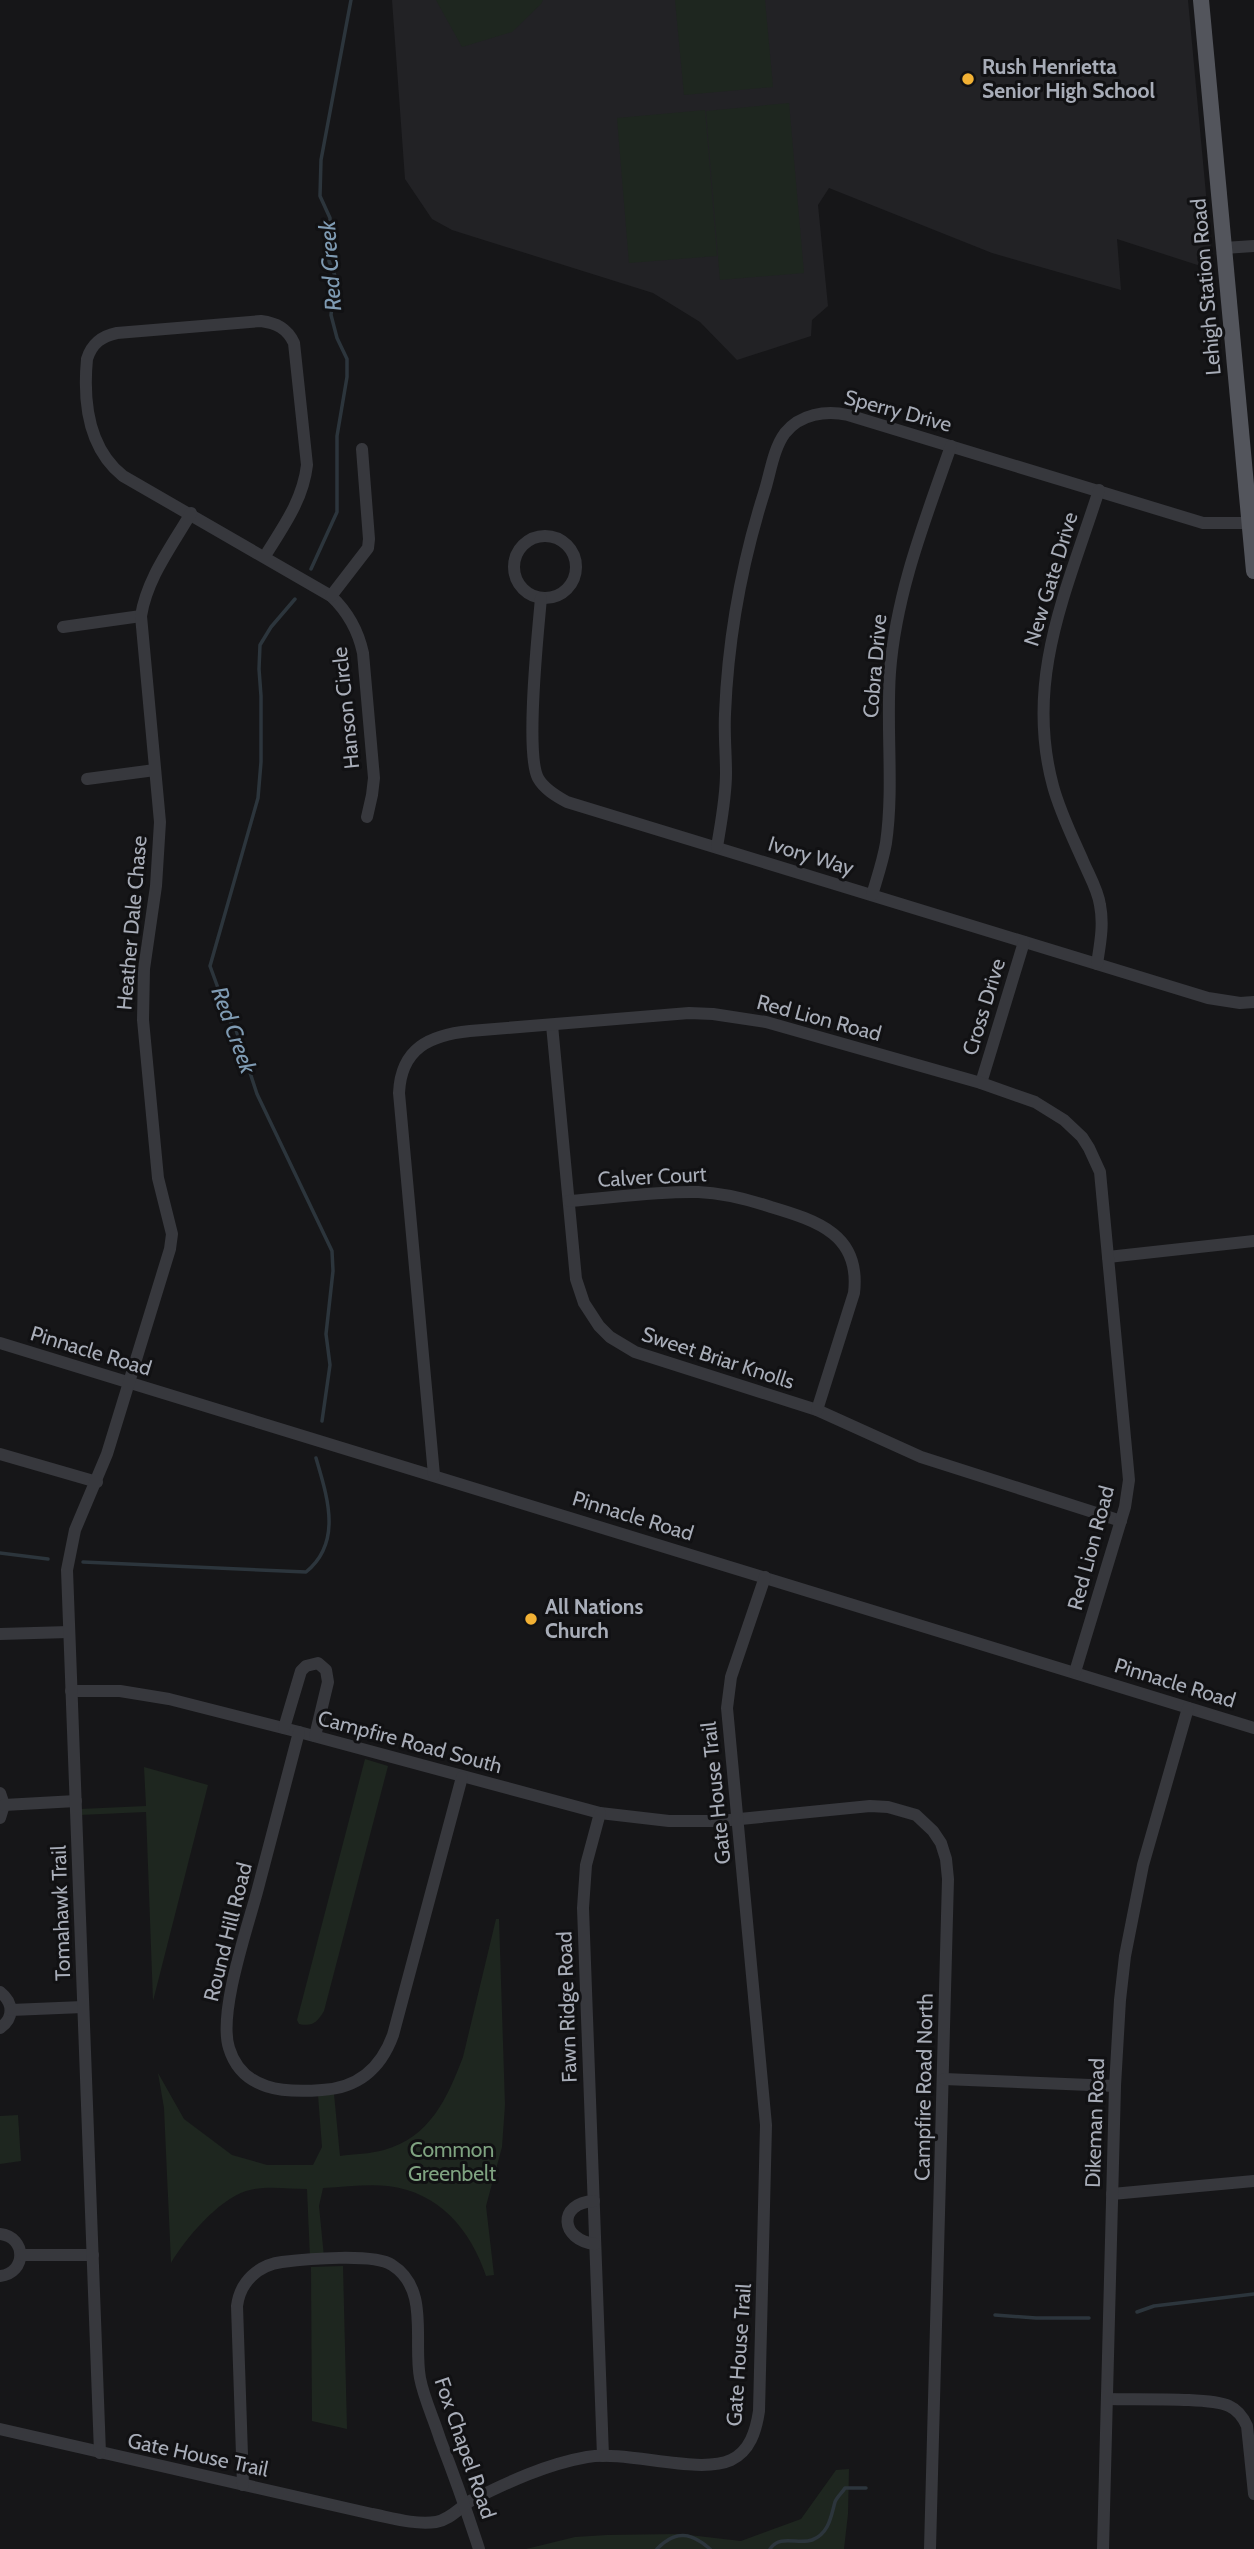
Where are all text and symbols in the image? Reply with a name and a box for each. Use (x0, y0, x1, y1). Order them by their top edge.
place label: Rush Henrietta Senior High School (982, 54, 1155, 103)
marker: Rush Henrietta Senior High School (960, 71, 976, 87)
street label: Lehigh Station Road (1185, 198, 1226, 377)
water label: Red Creek (313, 219, 347, 312)
street label: Sperry Drive (842, 384, 955, 437)
street label: New Gate Drive (1018, 509, 1083, 649)
street label: Cobra Drive (858, 613, 892, 719)
street label: Hanson Circle (327, 645, 364, 770)
street label: Ivory Way (765, 831, 857, 880)
street label: Heather Dale Chase (111, 834, 152, 1011)
street label: Cross Drive (957, 955, 1010, 1058)
water label: Red Creek (205, 983, 263, 1078)
street label: Red Lion Road (754, 989, 884, 1046)
street label: Calver Court (597, 1161, 707, 1192)
street label: Pinnacle Road (28, 1320, 155, 1381)
street label: Sweet Briar Knolls (639, 1321, 798, 1394)
street label: Red Lion Road (1062, 1483, 1119, 1613)
street label: Pinnacle Road (570, 1485, 697, 1546)
place label: All Nations Church (545, 1594, 643, 1643)
marker: All Nations Church (523, 1611, 539, 1627)
street label: Pinnacle Road (1112, 1652, 1239, 1713)
street label: Campfire Road South (315, 1705, 505, 1778)
street label: Gate House Trail (696, 1721, 735, 1865)
street label: Tomahawk Trail (46, 1845, 75, 1981)
street label: Round Hill Road (198, 1860, 257, 2004)
street label: Fawn Ridge Road (551, 1931, 582, 2083)
street label: Campfire Road North (909, 1993, 938, 2181)
street label: Dikeman Road (1080, 2058, 1109, 2188)
park label: Common Greenbelt (408, 2137, 496, 2186)
street label: Gate House Trail (721, 2283, 756, 2427)
street label: Fox Chapel Road (430, 2374, 501, 2522)
street label: Gate House Trail (126, 2427, 271, 2482)

